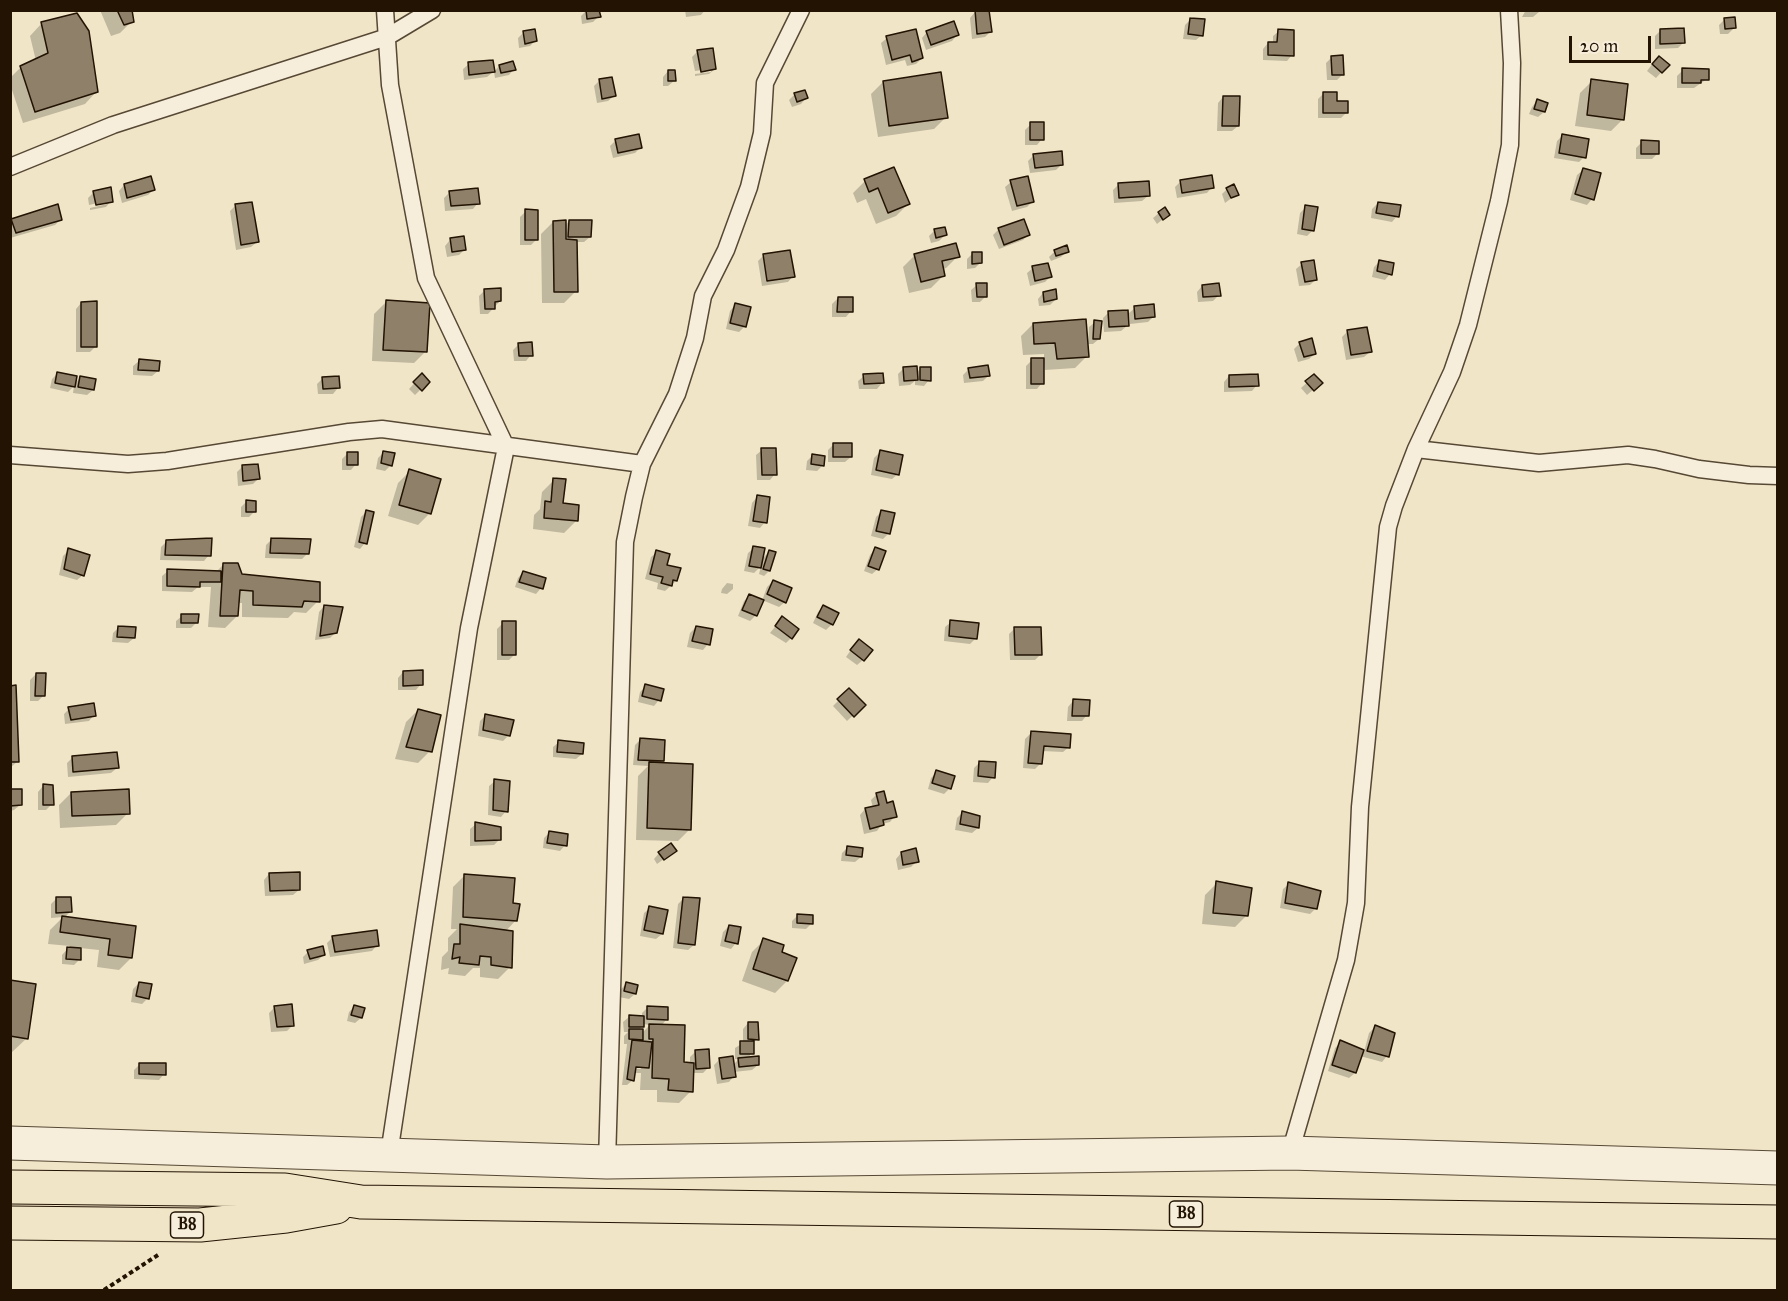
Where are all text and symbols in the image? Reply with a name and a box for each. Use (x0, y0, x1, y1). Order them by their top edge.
scale bar (1572, 24, 1654, 62)
text: 20 m (1580, 35, 1618, 57)
road number: B8 (1170, 1201, 1202, 1227)
road number: B8 (170, 1212, 204, 1238)

